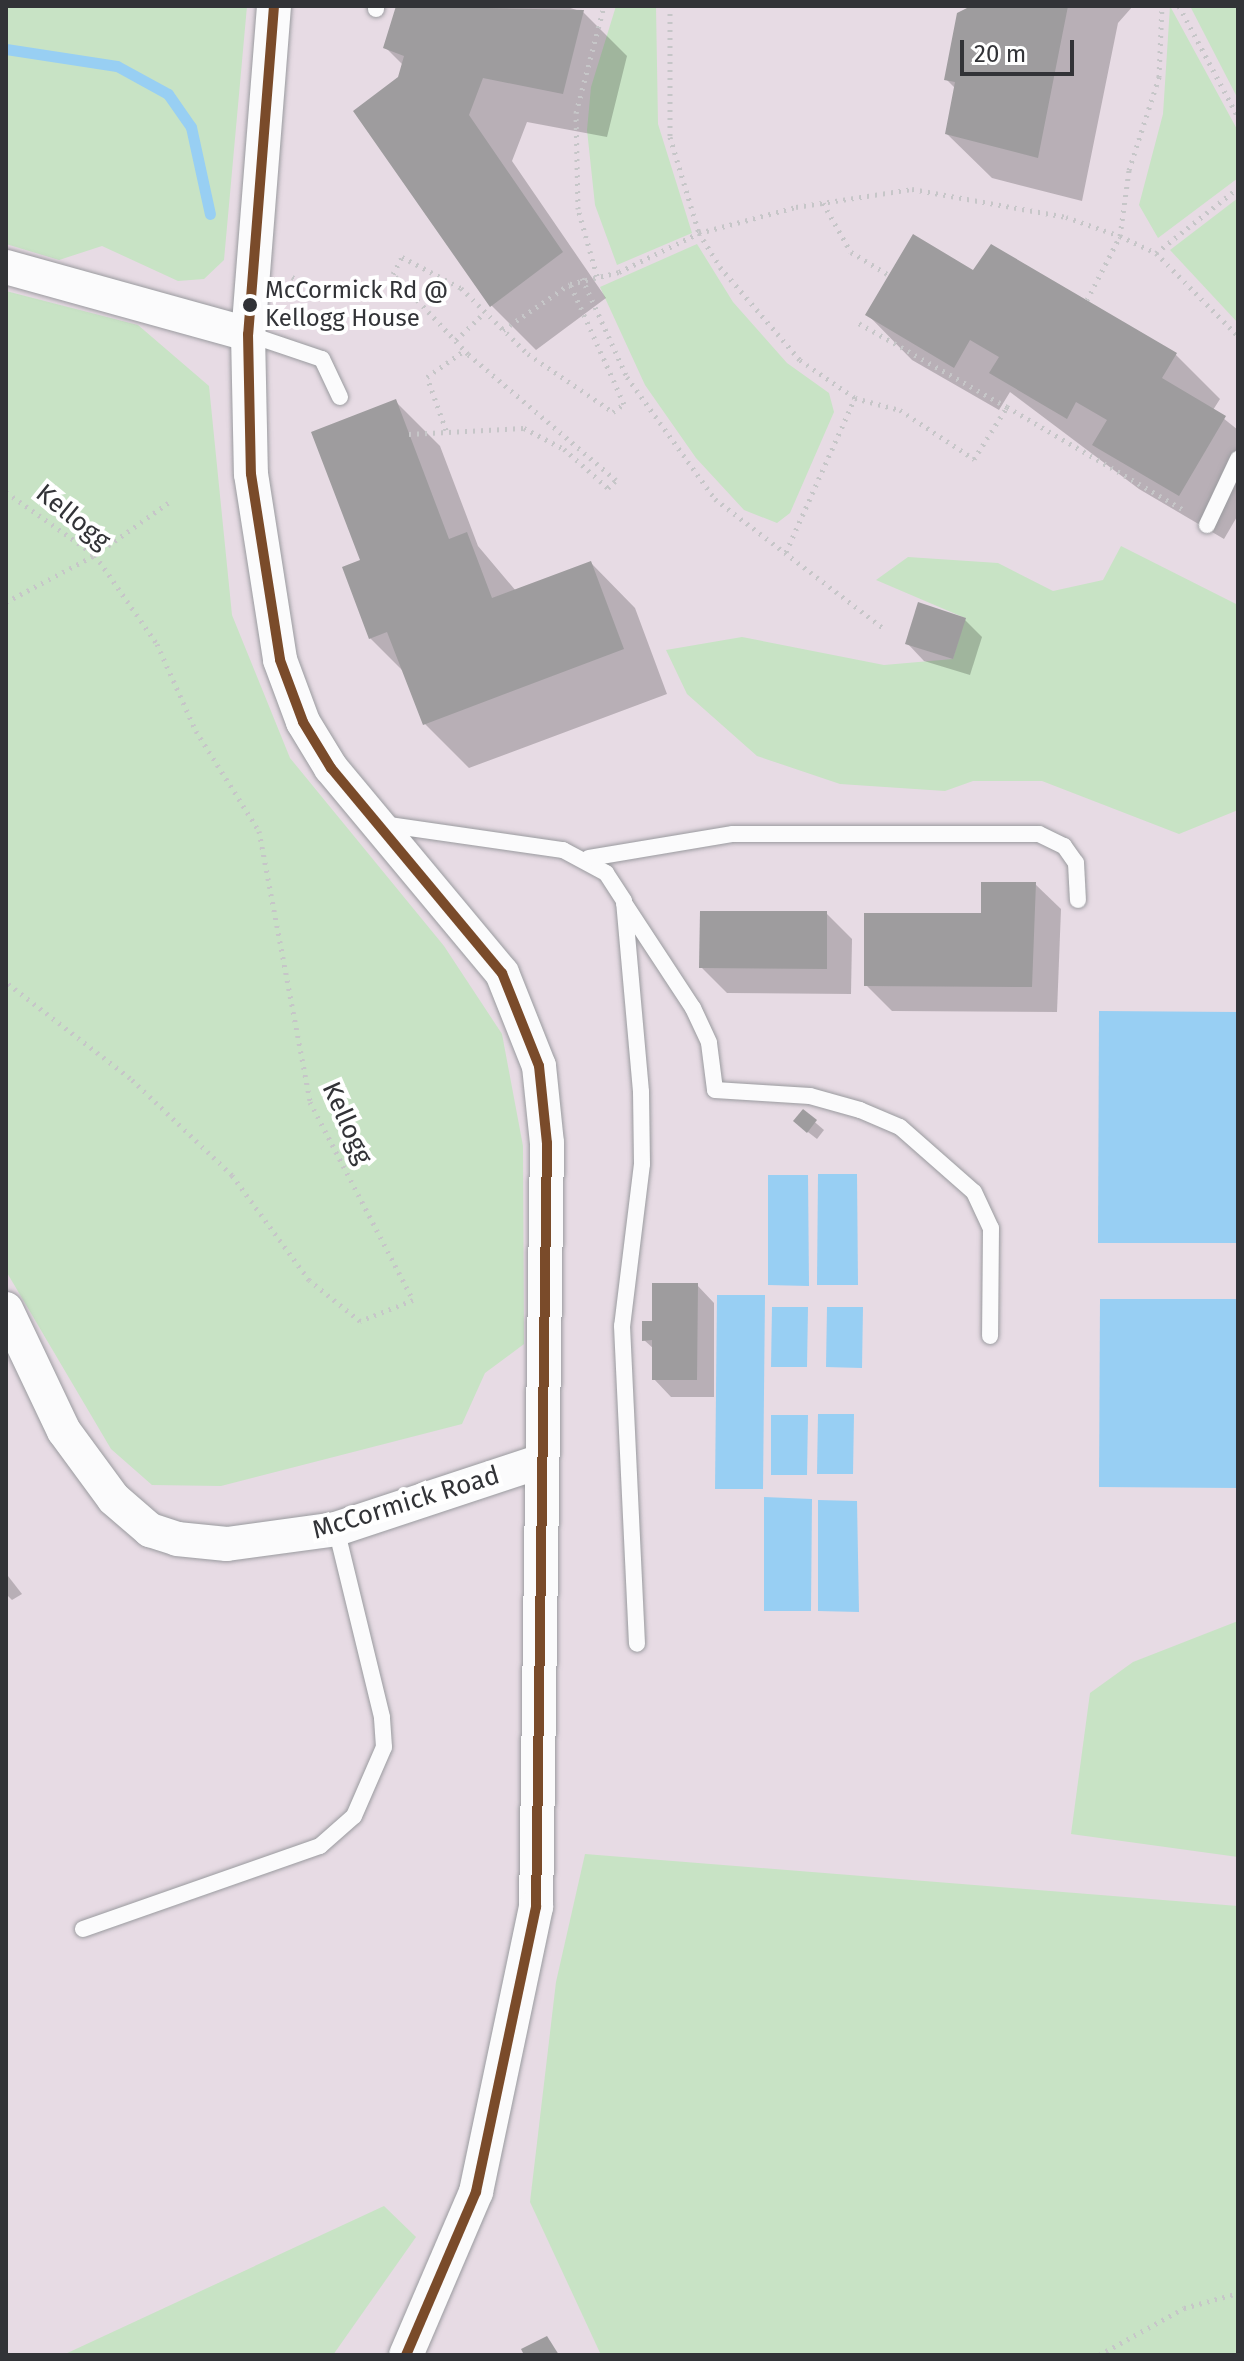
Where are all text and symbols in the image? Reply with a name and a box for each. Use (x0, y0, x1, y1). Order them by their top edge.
scale bar (964, 24, 1078, 74)
text: 20 m (974, 40, 1026, 68)
place label: McCormick Rd @ Kellogg House (265, 277, 448, 333)
marker: McCormick Rd @ Kellogg House (242, 297, 258, 313)
street label: Kellogg (30, 478, 116, 556)
street label: Kellogg (315, 1077, 379, 1169)
street label: McCormick Road (309, 1460, 503, 1546)

